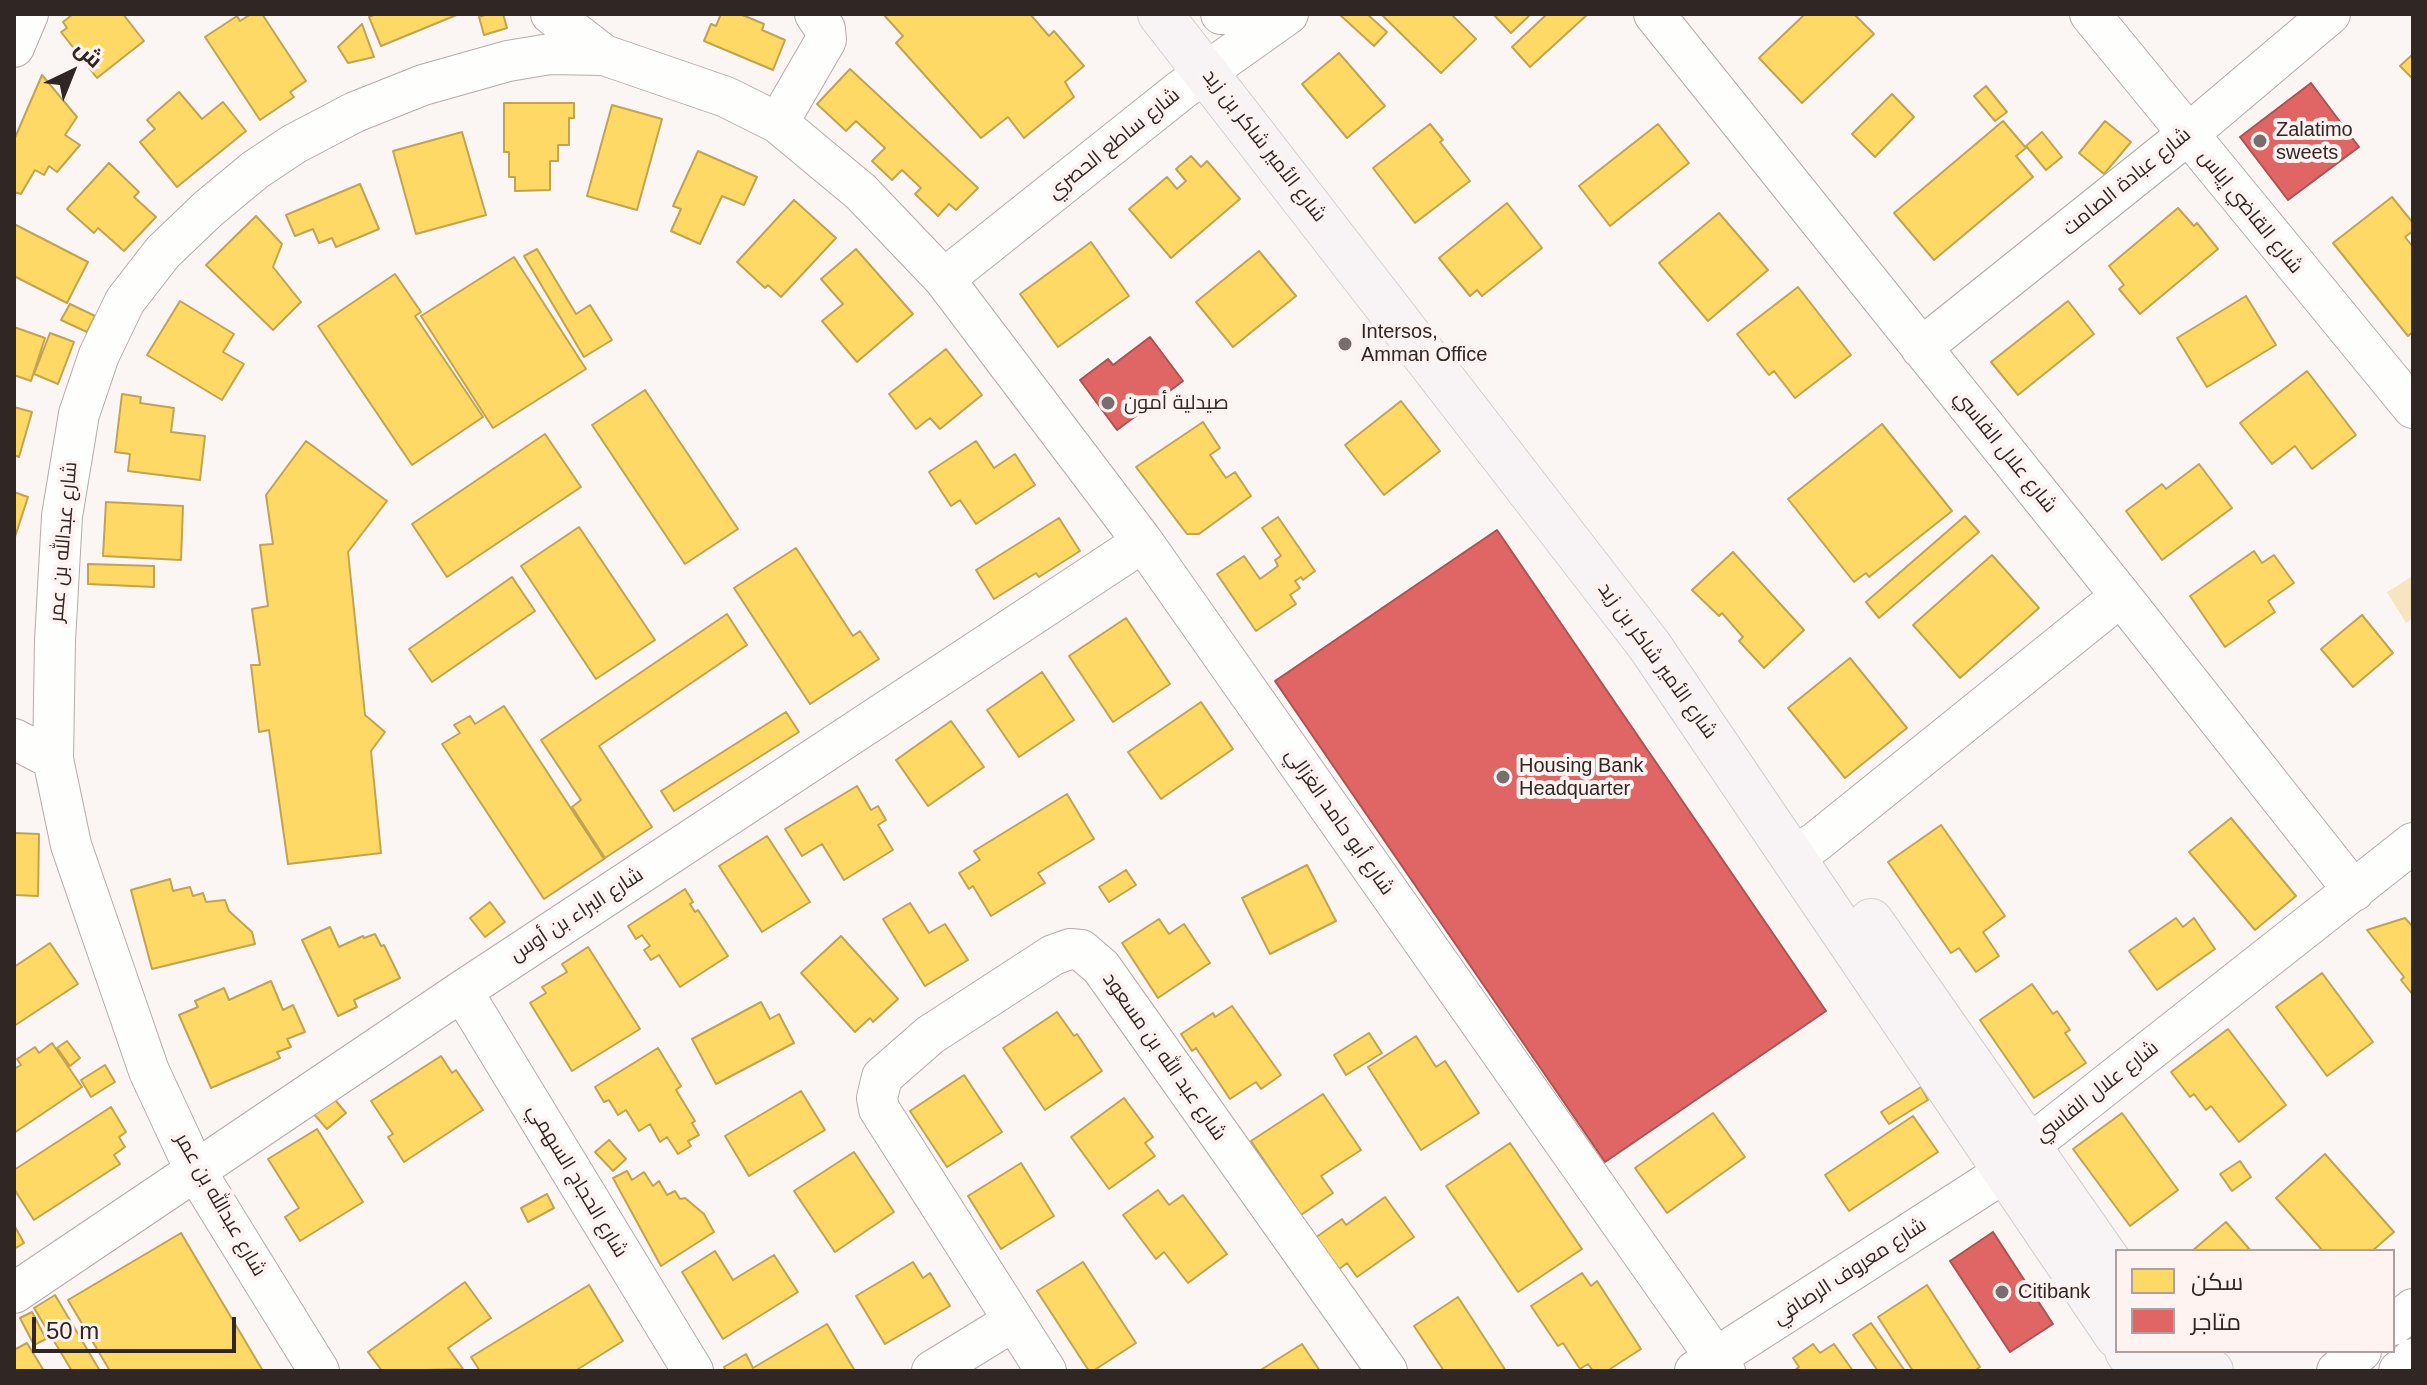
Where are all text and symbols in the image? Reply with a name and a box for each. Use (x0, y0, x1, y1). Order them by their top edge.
north arrow (32, 32, 112, 112)
text: ش (70, 35, 108, 73)
street label: شارع الأمير شاكر بن زيد (1197, 65, 1331, 227)
street label: شارع ساطع الحصري (1043, 83, 1185, 205)
place label: Zalatimo sweets (2276, 118, 2353, 165)
street label: شارع عبادة الصامت (2058, 123, 2196, 241)
marker: Zalatimo sweets (2251, 132, 2269, 150)
street label: شارع القاضي إياس (2193, 145, 2307, 279)
place label: Intersos, Amman Office (1361, 320, 1487, 367)
marker: Intersos, Amman Office (1336, 335, 1354, 353)
street label: شارع علال الفاسي (1948, 386, 2062, 518)
place label: صيدلية أمون (1124, 391, 1229, 415)
marker: صيدلية أمون (1099, 394, 1117, 412)
street label: شارع عبدالله بن عمر (45, 461, 83, 623)
street label: شارع الأمير شاكر بن زيد (1592, 578, 1722, 744)
street label: شارع أبو حامد الغزالي (1279, 744, 1399, 900)
place label: Housing Bank Headquarter (1519, 754, 1644, 801)
marker: Housing Bank Headquarter (1494, 768, 1512, 786)
street label: شارع البراء بن أوس (506, 863, 648, 967)
street label: شارع عبد الله بن مسعود (1097, 969, 1231, 1145)
street label: شارع علال الفاسي (2030, 1036, 2164, 1148)
street label: شارع الحجاج السهمي (522, 1100, 632, 1262)
street label: شارع عبدالله بن عمر (169, 1129, 271, 1281)
street label: شارع معروف الرصافي (1769, 1213, 1931, 1331)
legend (2115, 1249, 2395, 1353)
text: سكن (2191, 1268, 2243, 1295)
place label: Citibank (2018, 1280, 2090, 1304)
marker: Citibank (1993, 1283, 2011, 1301)
scale bar (36, 1301, 240, 1351)
text: متاجر (2191, 1308, 2241, 1335)
text: 50 m (46, 1317, 99, 1344)

